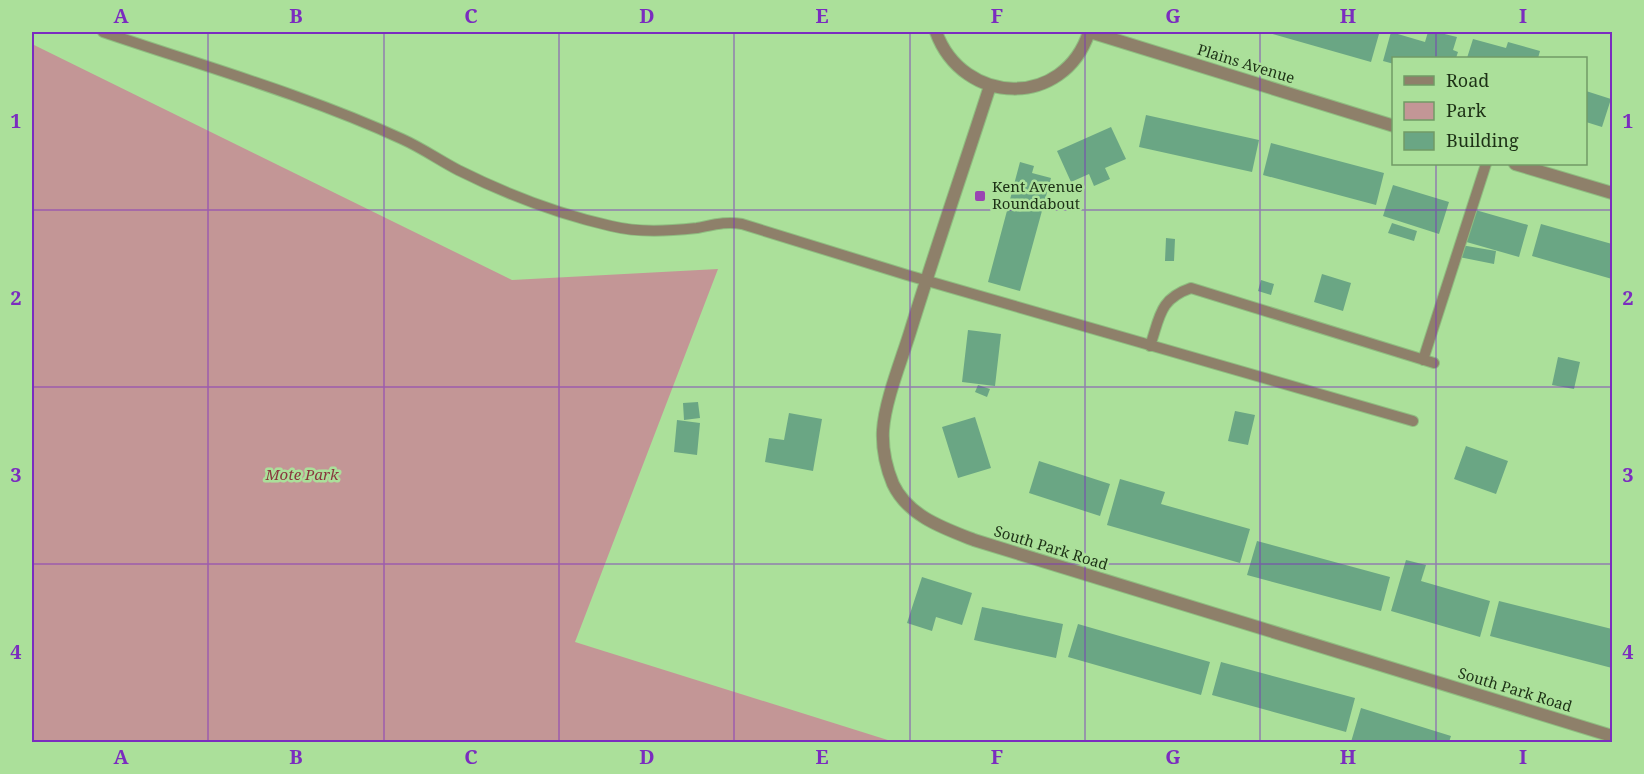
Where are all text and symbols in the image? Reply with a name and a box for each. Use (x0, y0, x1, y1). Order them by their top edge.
text: A (113, 2, 129, 29)
text: B (289, 2, 303, 29)
text: C (464, 2, 478, 29)
text: D (639, 2, 655, 29)
text: E (815, 2, 829, 29)
text: F (991, 2, 1003, 29)
text: G (1165, 2, 1181, 29)
text: H (1340, 2, 1356, 29)
text: I (1519, 2, 1527, 29)
street label: Plains Avenue (1195, 39, 1297, 87)
legend (1392, 57, 1587, 165)
text: Road (1446, 68, 1489, 92)
text: Park (1446, 98, 1486, 122)
text: 1 (10, 107, 22, 134)
text: 1 (1622, 107, 1634, 134)
text: Building (1446, 128, 1519, 152)
place label: Kent Avenue Roundabout (992, 176, 1083, 213)
marker: Kent Avenue Roundabout (973, 189, 987, 203)
text: 2 (10, 284, 22, 311)
text: 2 (1622, 284, 1634, 311)
text: 3 (10, 461, 22, 488)
text: 3 (1622, 461, 1634, 488)
park label: Mote Park (264, 464, 339, 484)
street label: South Park Road (992, 520, 1111, 574)
text: 4 (10, 638, 22, 665)
text: 4 (1622, 638, 1634, 665)
street label: South Park Road (1456, 662, 1575, 716)
text: A (113, 743, 129, 770)
text: B (289, 743, 303, 770)
text: C (464, 743, 478, 770)
text: D (639, 743, 655, 770)
text: E (815, 743, 829, 770)
text: F (991, 743, 1003, 770)
text: G (1165, 743, 1181, 770)
text: H (1340, 743, 1356, 770)
text: I (1519, 743, 1527, 770)

